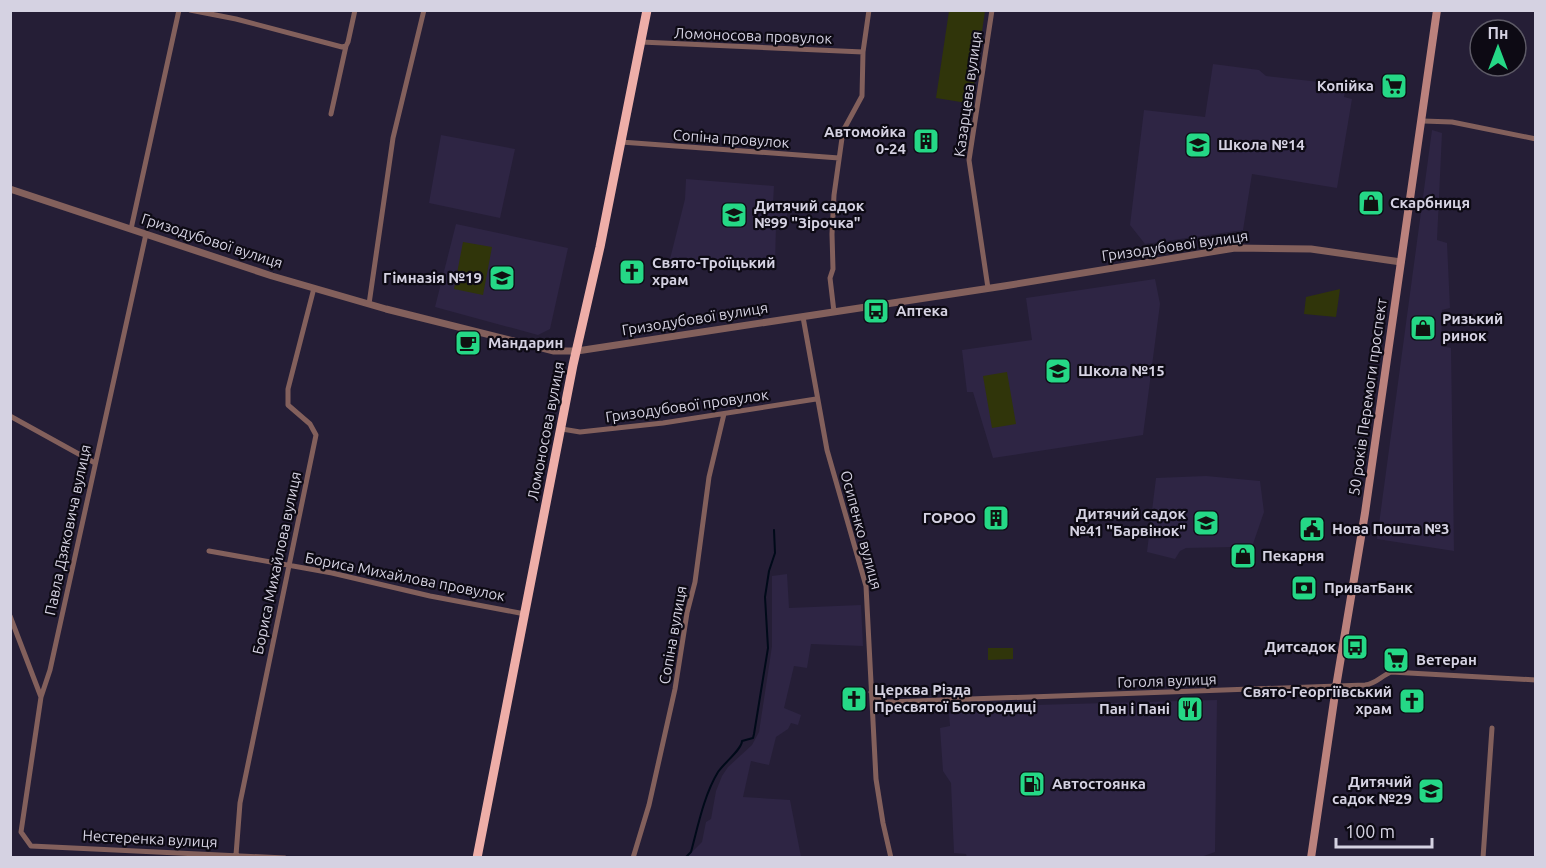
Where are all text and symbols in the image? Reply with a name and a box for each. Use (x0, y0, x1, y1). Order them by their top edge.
north arrow (1468, 18, 1528, 78)
street label: Ломоносова провулок (674, 24, 833, 47)
text: Пн (1488, 24, 1508, 42)
street label: Казарцева вулиця (950, 30, 985, 158)
supermarket icon: Копійка (1379, 71, 1409, 101)
place label: Копійка (1317, 77, 1374, 94)
place label: Автомойка 0-24 (824, 123, 906, 157)
street label: Сопіна провулок (672, 126, 790, 151)
building icon: Автомойка 0-24 (911, 126, 941, 156)
school or university icon: Школа №14 (1183, 130, 1213, 160)
place label: Школа №14 (1218, 136, 1305, 153)
shop icon: Скарбниця (1356, 188, 1386, 218)
place label: Скарбниця (1390, 194, 1470, 211)
place label: Дитячий садок №99 "Зірочка" (754, 197, 865, 231)
school or university icon: Дитячий садок №99 "Зірочка" (719, 200, 749, 230)
street label: Гризодубової вулиця (139, 210, 285, 271)
street label: Гризодубової вулиця (1101, 227, 1249, 264)
place label: Свято-Троїцький храм (652, 254, 775, 288)
church icon: Свято-Троїцький храм (617, 257, 647, 287)
school or university icon: Гімназія №19 (487, 263, 517, 293)
place label: Гімназія №19 (383, 269, 482, 286)
bus stop icon: Аптека (861, 296, 891, 326)
street label: 50 років Перемоги проспект (1345, 297, 1390, 497)
street label: Гризодубової вулиця (621, 299, 769, 338)
place label: Аптека (896, 302, 948, 319)
place label: Ризький ринок (1442, 310, 1503, 344)
shop icon: Ризький ринок (1408, 313, 1438, 343)
cafe icon: Мандарин (453, 328, 483, 358)
place label: Мандарин (488, 334, 563, 351)
school or university icon: Школа №15 (1043, 356, 1073, 386)
street label: Ломоносова вулиця (524, 360, 567, 502)
place label: Школа №15 (1078, 362, 1165, 379)
street label: Гризодубової провулок (604, 386, 770, 425)
street label: Павла Дзяковича вулиця (41, 443, 94, 617)
street label: Осипенко вулиця (837, 469, 886, 591)
street label: Бориса Михайлова вулиця (249, 470, 304, 656)
building icon: ГОРОО (981, 503, 1011, 533)
place label: Дитячий садок №41 "Барвінок" (1069, 505, 1186, 539)
school or university icon: Дитячий садок №41 "Барвінок" (1191, 508, 1221, 538)
place label: ГОРОО (923, 509, 976, 526)
public building icon: Нова Пошта №3 (1297, 514, 1327, 544)
place label: Нова Пошта №3 (1332, 520, 1449, 537)
shop icon: Пекарня (1228, 541, 1258, 571)
place label: Пекарня (1262, 547, 1324, 564)
street label: Бориса Михайлова провулок (304, 549, 507, 604)
bank icon: ПриватБанк (1289, 573, 1319, 603)
place label: ПриватБанк (1324, 579, 1413, 596)
street label: Сопіна вулиця (655, 584, 690, 686)
bus stop icon: Дитсадок (1340, 632, 1370, 662)
place label: Дитсадок (1264, 638, 1336, 655)
supermarket icon: Ветеран (1381, 645, 1411, 675)
place label: Ветеран (1416, 651, 1477, 668)
street label: Гоголя вулиця (1117, 670, 1217, 691)
place label: Церква Різда Пресвятої Богородиці (874, 681, 1036, 715)
place label: Свято-Георгіївський храм (1243, 683, 1392, 717)
church icon: Церква Різда Пресвятої Богородиці (839, 684, 869, 714)
church icon: Свято-Георгіївський храм (1397, 686, 1427, 716)
restaurant icon: Пан і Пані (1175, 694, 1205, 724)
place label: Пан і Пані (1099, 700, 1170, 717)
fuel station icon: Автостоянка (1017, 769, 1047, 799)
place label: Дитячий садок №29 (1332, 773, 1412, 807)
place label: Автостоянка (1052, 775, 1146, 792)
school or university icon: Дитячий садок №29 (1416, 776, 1446, 806)
scale bar (1336, 811, 1432, 849)
text: 100 m (1345, 821, 1395, 841)
street label: Нестеренка вулиця (82, 826, 218, 851)

